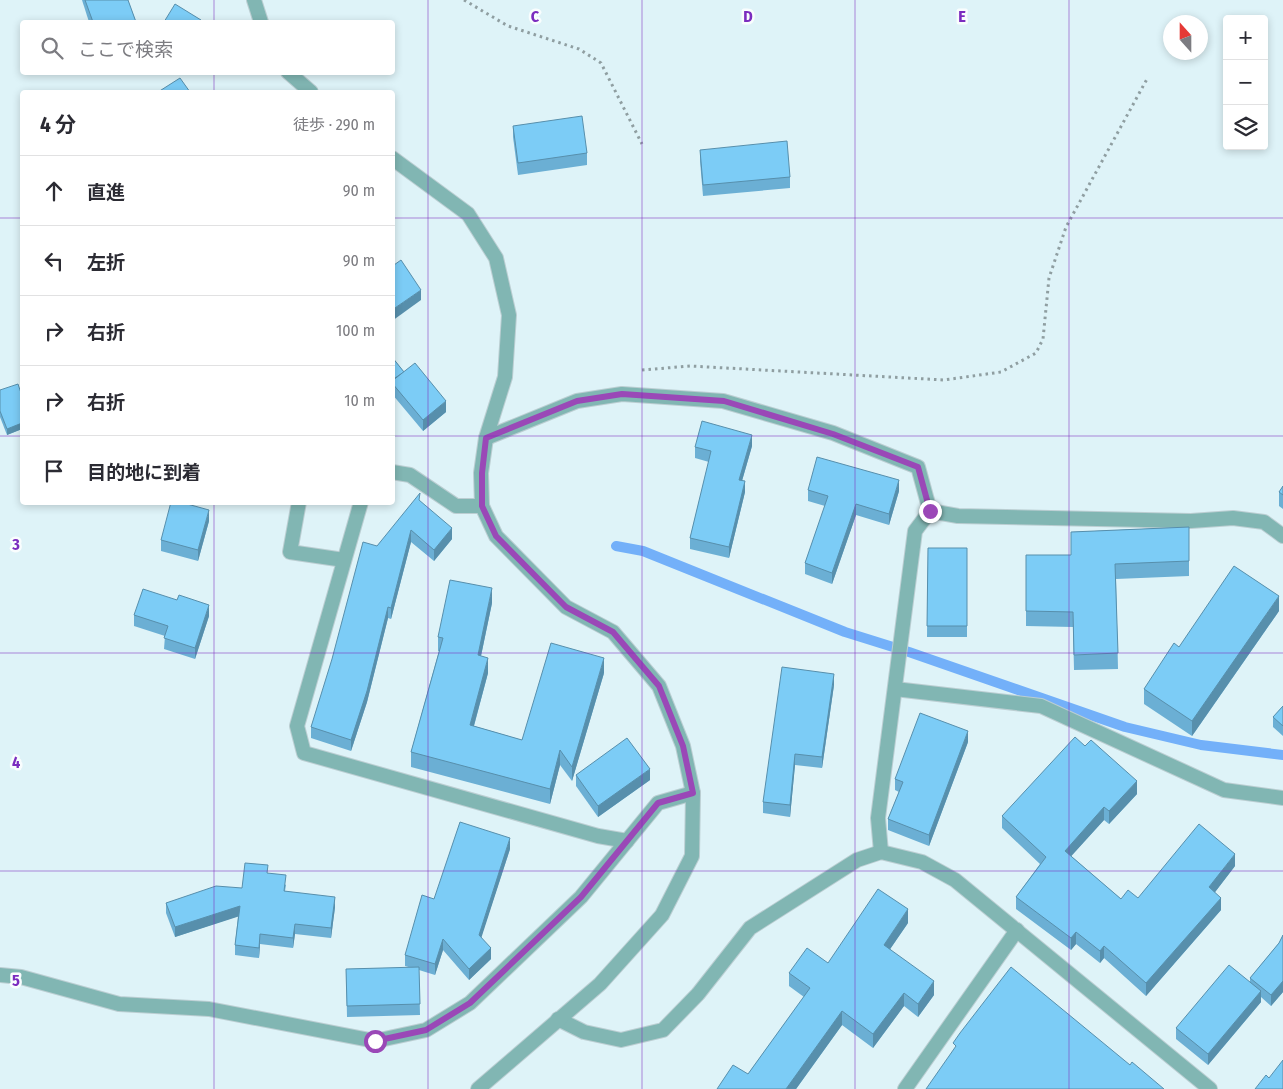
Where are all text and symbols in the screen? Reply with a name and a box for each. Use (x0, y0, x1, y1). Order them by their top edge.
text: C (531, 7, 540, 26)
text: D (743, 7, 753, 26)
text: E (958, 7, 966, 26)
north arrow (1163, 15, 1208, 60)
map controls (1223, 15, 1268, 150)
button: + (1223, 15, 1268, 60)
search box (20, 20, 395, 75)
icon: search (38, 34, 66, 62)
text: ここで検索 (78, 38, 173, 61)
button: − (1223, 60, 1268, 105)
button: layers (1223, 105, 1268, 150)
text: 4 分 (40, 112, 76, 138)
text: 徒歩 · 290 m (293, 115, 375, 134)
icon: ahead (40, 177, 68, 205)
text: 直進 (87, 181, 125, 204)
text: 90 m (343, 181, 375, 200)
icon: left (40, 247, 68, 275)
text: 左折 (87, 251, 125, 274)
text: 90 m (343, 251, 375, 270)
icon: right (40, 317, 68, 345)
text: 右折 (87, 321, 125, 344)
text: 100 m (336, 321, 375, 340)
icon: right (40, 387, 68, 415)
text: 右折 (87, 391, 125, 414)
text: 10 m (344, 391, 375, 410)
icon: arrive (40, 457, 68, 485)
text: 目的地に到着 (87, 461, 201, 484)
route end (919, 500, 942, 523)
text: 3 (11, 535, 20, 554)
text: 4 (12, 753, 20, 772)
text: 5 (12, 971, 20, 990)
route start (364, 1030, 387, 1053)

